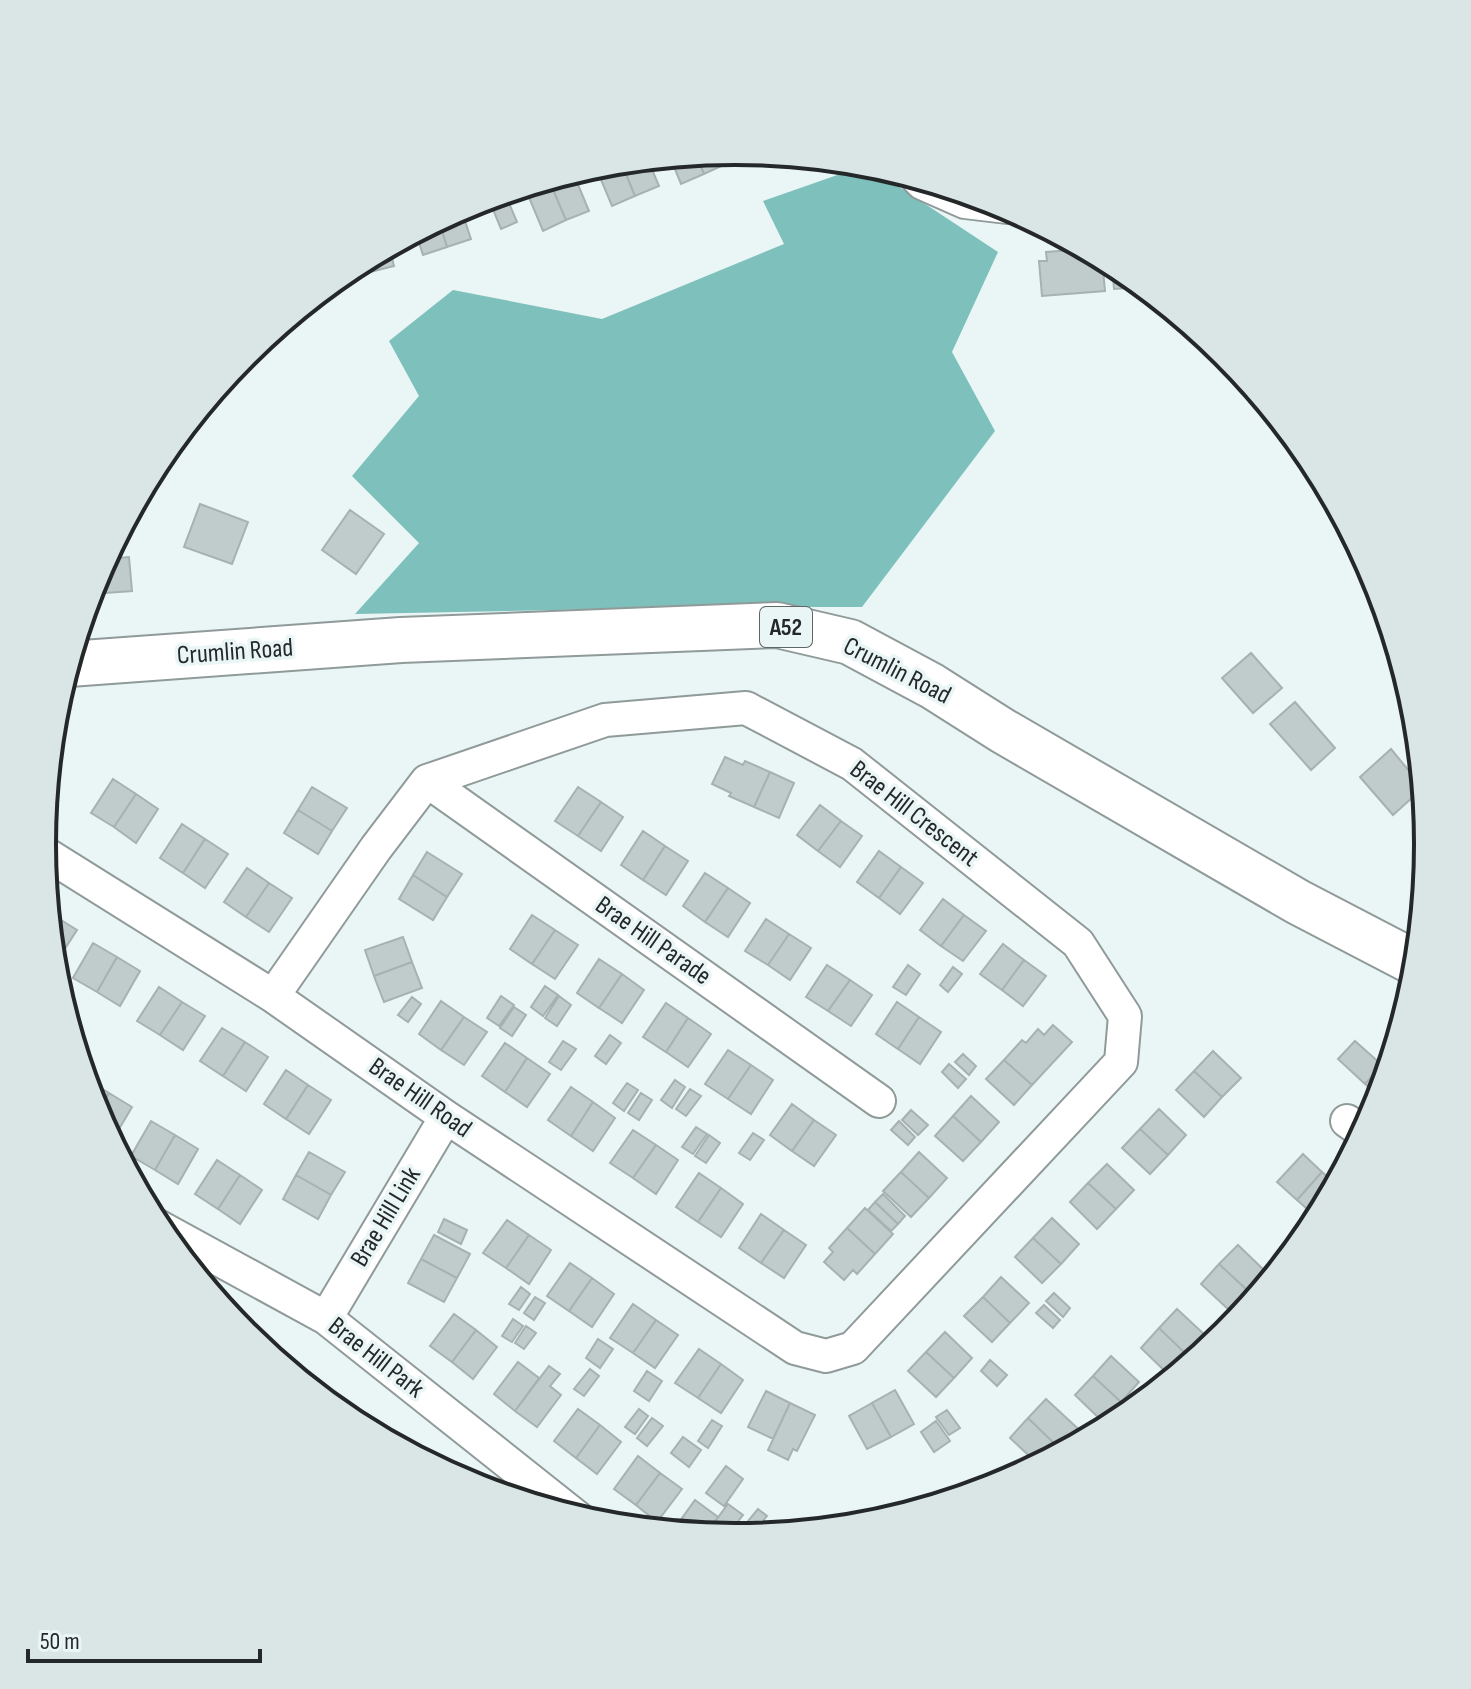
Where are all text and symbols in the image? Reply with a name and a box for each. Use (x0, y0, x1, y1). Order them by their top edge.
road number: A52 (760, 607, 812, 647)
street label: Crumlin Road (838, 631, 956, 711)
street label: Crumlin Road (176, 632, 294, 672)
street label: Brae Hill Crescent (844, 754, 984, 874)
street label: Brae Hill Parade (589, 890, 717, 992)
street label: Brae Hill Road (363, 1051, 477, 1145)
street label: Brae Hill Link (344, 1162, 428, 1272)
street label: Brae Hill Park (322, 1311, 430, 1405)
scale bar (28, 1613, 260, 1663)
text: 50 m (40, 1627, 80, 1656)

